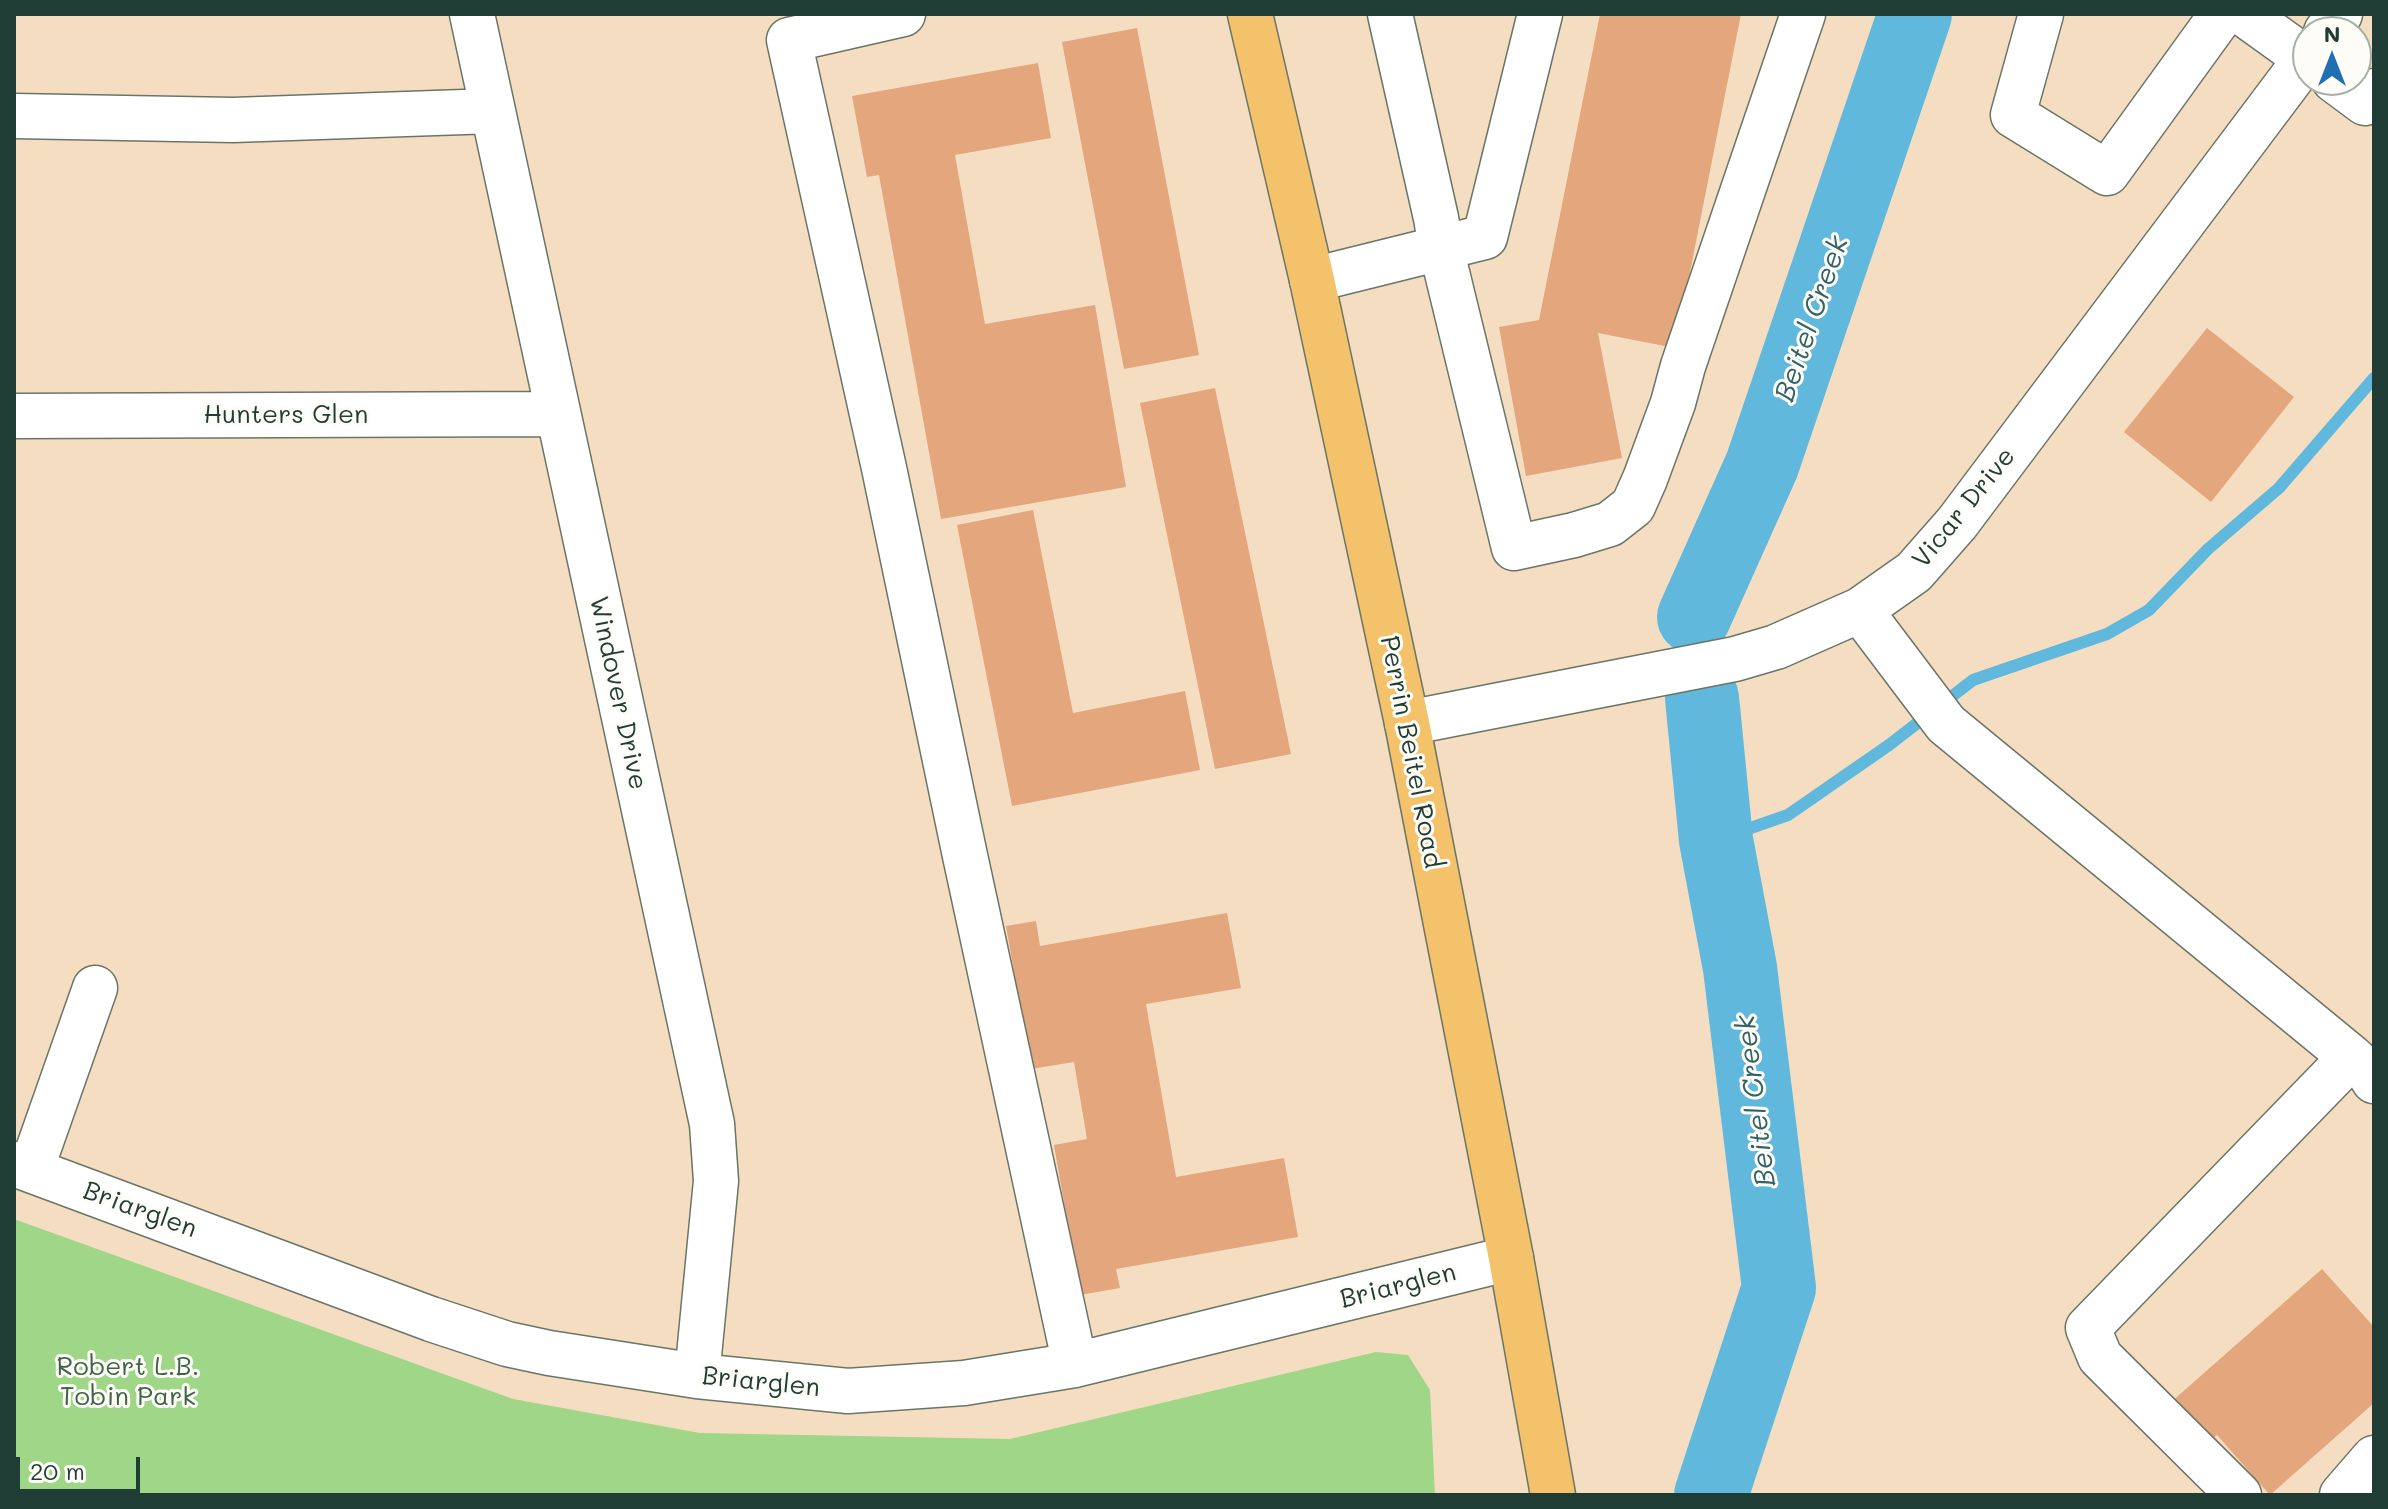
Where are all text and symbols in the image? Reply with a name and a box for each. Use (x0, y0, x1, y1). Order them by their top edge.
north arrow (2292, 16, 2372, 96)
text: N (2324, 19, 2340, 48)
water label: Beitel Creek (1768, 232, 1856, 406)
street label: Hunters Glen (204, 399, 368, 431)
street label: Vicar Drive (1906, 441, 2022, 575)
street label: Windover Drive (582, 593, 654, 793)
street label: Perrin Beitel Road (1373, 633, 1449, 871)
water label: Beitel Creek (1729, 1013, 1783, 1189)
street label: Briarglen (79, 1175, 201, 1245)
street label: Briarglen (1337, 1257, 1459, 1315)
park label: Robert L.B. Tobin Park (57, 1351, 199, 1412)
street label: Briarglen (700, 1360, 822, 1404)
scale bar (20, 1441, 144, 1491)
text: 20 m (30, 1455, 85, 1486)

